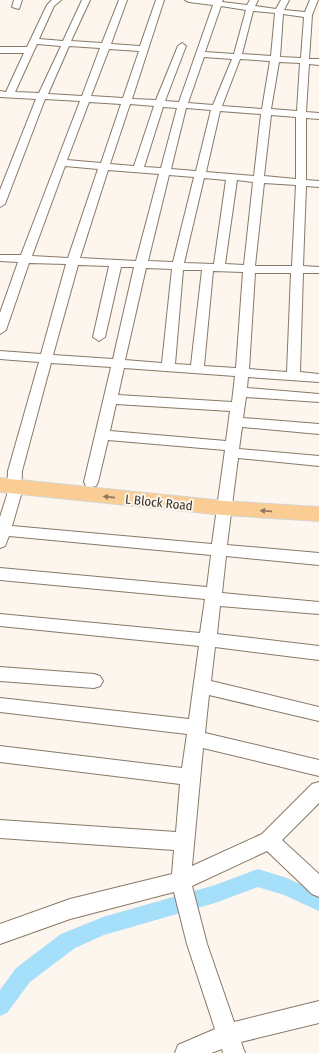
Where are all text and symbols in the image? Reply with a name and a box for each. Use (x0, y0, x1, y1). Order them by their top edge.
street label: L Block Road (124, 491, 193, 513)
one-way arrow (103, 493, 115, 500)
one-way arrow (260, 507, 272, 514)

